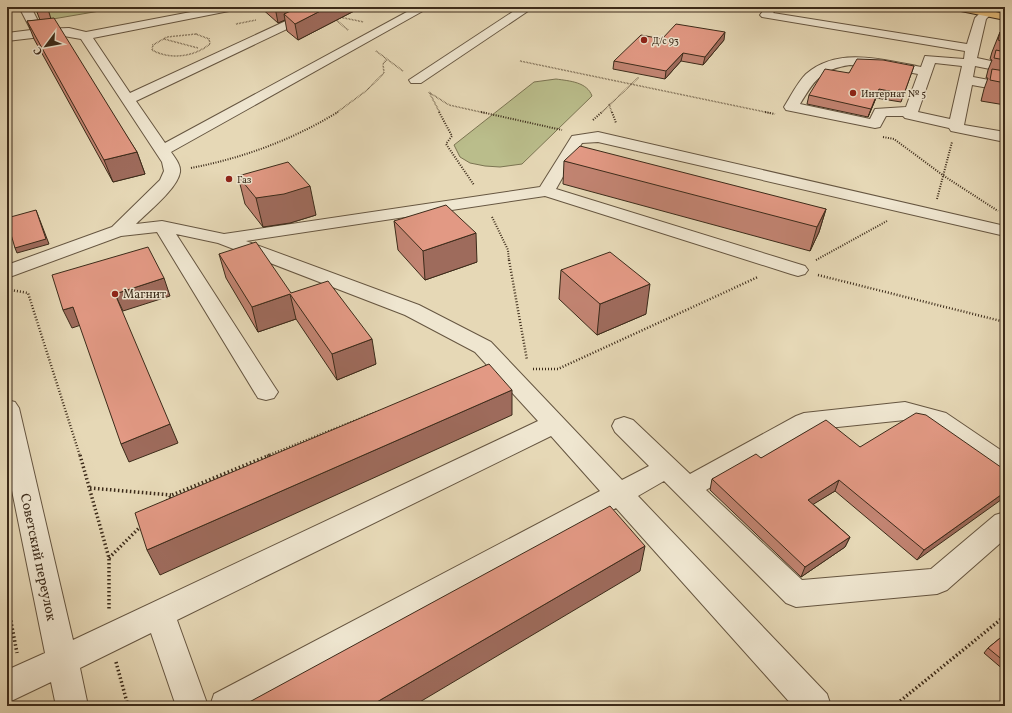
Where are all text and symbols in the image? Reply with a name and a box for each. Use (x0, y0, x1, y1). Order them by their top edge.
north arrow (26, 26, 66, 66)
place label: Д/с 93 (652, 34, 679, 48)
marker: Д/с 93 (639, 35, 649, 45)
text: С (31, 44, 47, 57)
place label: Интернат № 5 (861, 87, 926, 101)
marker: Интернат № 5 (848, 88, 858, 98)
place label: Газ (237, 173, 251, 187)
marker: Газ (224, 174, 234, 184)
place label: Магнит (123, 287, 166, 303)
marker: Магнит (110, 289, 120, 299)
street label: Советский переулок (15, 492, 60, 623)

